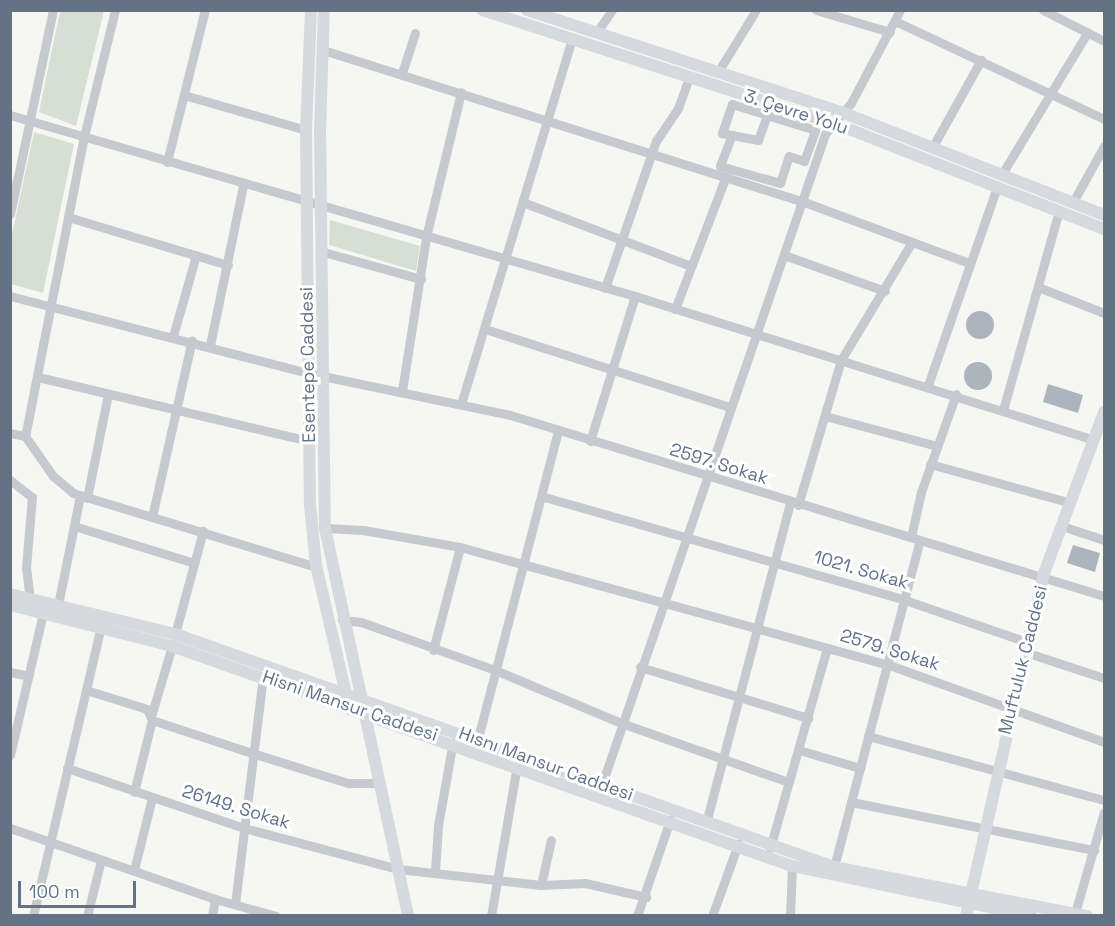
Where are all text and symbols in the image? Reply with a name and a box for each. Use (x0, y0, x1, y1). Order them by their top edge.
street label: 3. Çevre Yolu (741, 85, 851, 139)
street label: Esentepe Caddesi (296, 287, 320, 443)
street label: 2597. Sokak (667, 439, 771, 489)
street label: 1021. Sokak (811, 546, 911, 594)
street label: Muftuluk Caddesi (994, 583, 1052, 737)
street label: 2579. Sokak (837, 625, 943, 675)
street label: Hisni Mansur Caddesi (259, 666, 441, 746)
street label: Hısnı Mansur Caddesi (456, 722, 636, 806)
street label: 26149. Sokak (179, 780, 293, 834)
scale bar (21, 869, 140, 907)
text: 100 m (29, 880, 80, 903)

